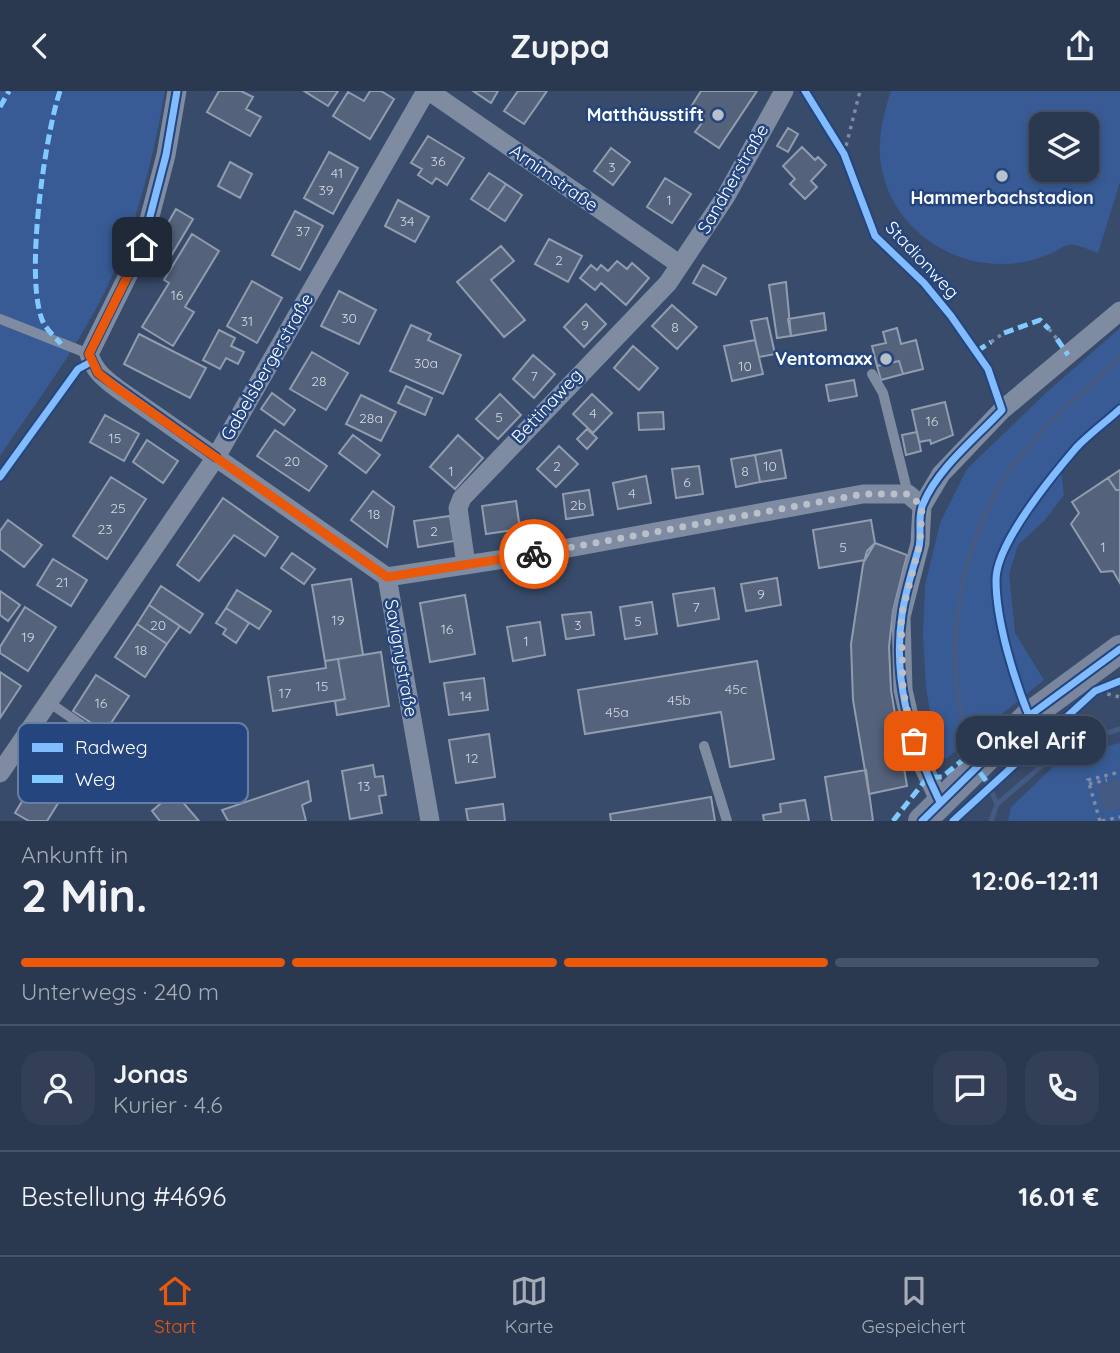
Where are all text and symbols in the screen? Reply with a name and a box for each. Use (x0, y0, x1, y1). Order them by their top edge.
text: Zuppa (510, 26, 610, 66)
icon: back (21, 27, 59, 65)
icon: share (1061, 27, 1099, 65)
place label: Matthäusstift (587, 103, 704, 126)
marker: Matthäusstift (710, 107, 726, 123)
map controls (1029, 112, 1099, 182)
button: layers (1029, 112, 1099, 182)
street label: Sandnerstraße (692, 120, 773, 238)
street label: Arnimstraße (506, 139, 603, 216)
house number: 36 (431, 152, 446, 170)
house number: 3 (608, 158, 616, 176)
house number: 41 (331, 164, 343, 182)
marker: Hammerbachstadion (994, 168, 1010, 184)
house number: 39 (318, 181, 334, 199)
place label: Hammerbachstadion (910, 186, 1094, 209)
house number: 1 (666, 191, 672, 209)
house number: 34 (400, 212, 414, 230)
street label: Stadionweg (881, 216, 964, 303)
pin (112, 217, 172, 277)
house number: 37 (296, 222, 310, 240)
icon: home (123, 228, 161, 266)
house number: 2 (555, 251, 563, 269)
house number: 16 (171, 286, 184, 304)
street label: Gabelsbergerstraße (215, 289, 318, 445)
house number: 30 (341, 309, 357, 327)
house number: 31 (241, 312, 253, 330)
house number: 9 (581, 316, 589, 334)
house number: 8 (671, 318, 679, 336)
place label: Ventomaxx (775, 347, 872, 370)
marker: Ventomaxx (878, 351, 894, 367)
house number: 30a (414, 354, 438, 372)
house number: 10 (738, 357, 752, 375)
street label: Bettinaweg (506, 363, 587, 448)
house number: 7 (530, 367, 538, 385)
house number: 28 (311, 372, 327, 390)
house number: 4 (589, 404, 597, 422)
house number: 5 (495, 408, 503, 426)
house number: 28a (359, 409, 383, 427)
house number: 16 (926, 412, 939, 430)
house number: 15 (109, 429, 121, 447)
house number: 20 (284, 452, 300, 470)
house number: 2 (553, 457, 561, 475)
house number: 10 (763, 457, 777, 475)
house number: 1 (448, 462, 454, 480)
house number: 8 (741, 462, 749, 480)
house number: 6 (683, 473, 691, 491)
house number: 4 (628, 484, 636, 502)
house number: 2b (570, 496, 586, 514)
house number: 25 (110, 499, 126, 517)
house number: 18 (368, 505, 380, 523)
courier (499, 519, 569, 589)
house number: 23 (97, 520, 113, 538)
house number: 2 (430, 522, 438, 540)
icon: bike (515, 535, 553, 573)
house number: 5 (839, 538, 847, 556)
house number: 1 (1100, 538, 1106, 556)
house number: 21 (56, 573, 68, 591)
house number: 9 (757, 585, 765, 603)
street label: Savignystraße (380, 597, 423, 719)
house number: 7 (692, 598, 700, 616)
house number: 19 (332, 611, 345, 629)
house number: 5 (634, 612, 642, 630)
house number: 20 (150, 616, 166, 634)
house number: 3 (574, 616, 582, 634)
house number: 16 (441, 620, 454, 638)
house number: 19 (22, 628, 35, 646)
house number: 1 (523, 632, 529, 650)
house number: 18 (135, 641, 147, 659)
house number: 15 (316, 677, 328, 695)
house number: 45c (725, 680, 747, 698)
house number: 17 (279, 684, 291, 702)
house number: 14 (460, 687, 472, 705)
house number: 45b (667, 691, 691, 709)
house number: 16 (95, 694, 108, 712)
house number: 45a (605, 703, 629, 721)
pin (884, 711, 944, 771)
callout: Onkel Arif (956, 717, 1106, 765)
icon: bag (895, 722, 933, 760)
legend (18, 723, 248, 803)
text: Onkel Arif (976, 726, 1086, 755)
text: Radweg (75, 735, 148, 759)
house number: 12 (466, 749, 479, 767)
text: Weg (75, 767, 116, 791)
house number: 13 (358, 777, 370, 795)
text: Ankunft in (21, 840, 128, 869)
text: 12:06–12:11 (972, 864, 1099, 897)
text: 2 Min. (21, 866, 147, 924)
text: Unterwegs · 240 m (21, 977, 219, 1006)
button: person (21, 1051, 95, 1125)
button: chat (933, 1051, 1007, 1125)
button: phone (1025, 1051, 1099, 1125)
text: Jonas (113, 1057, 188, 1090)
text: Kurier · 4.6 (113, 1090, 223, 1119)
text: Bestellung #4696 (21, 1180, 226, 1213)
text: 16.01 € (1018, 1180, 1099, 1213)
tab: Start (154, 1272, 196, 1338)
tab: Karte (505, 1272, 553, 1338)
tab: Gespeichert (862, 1272, 966, 1338)

